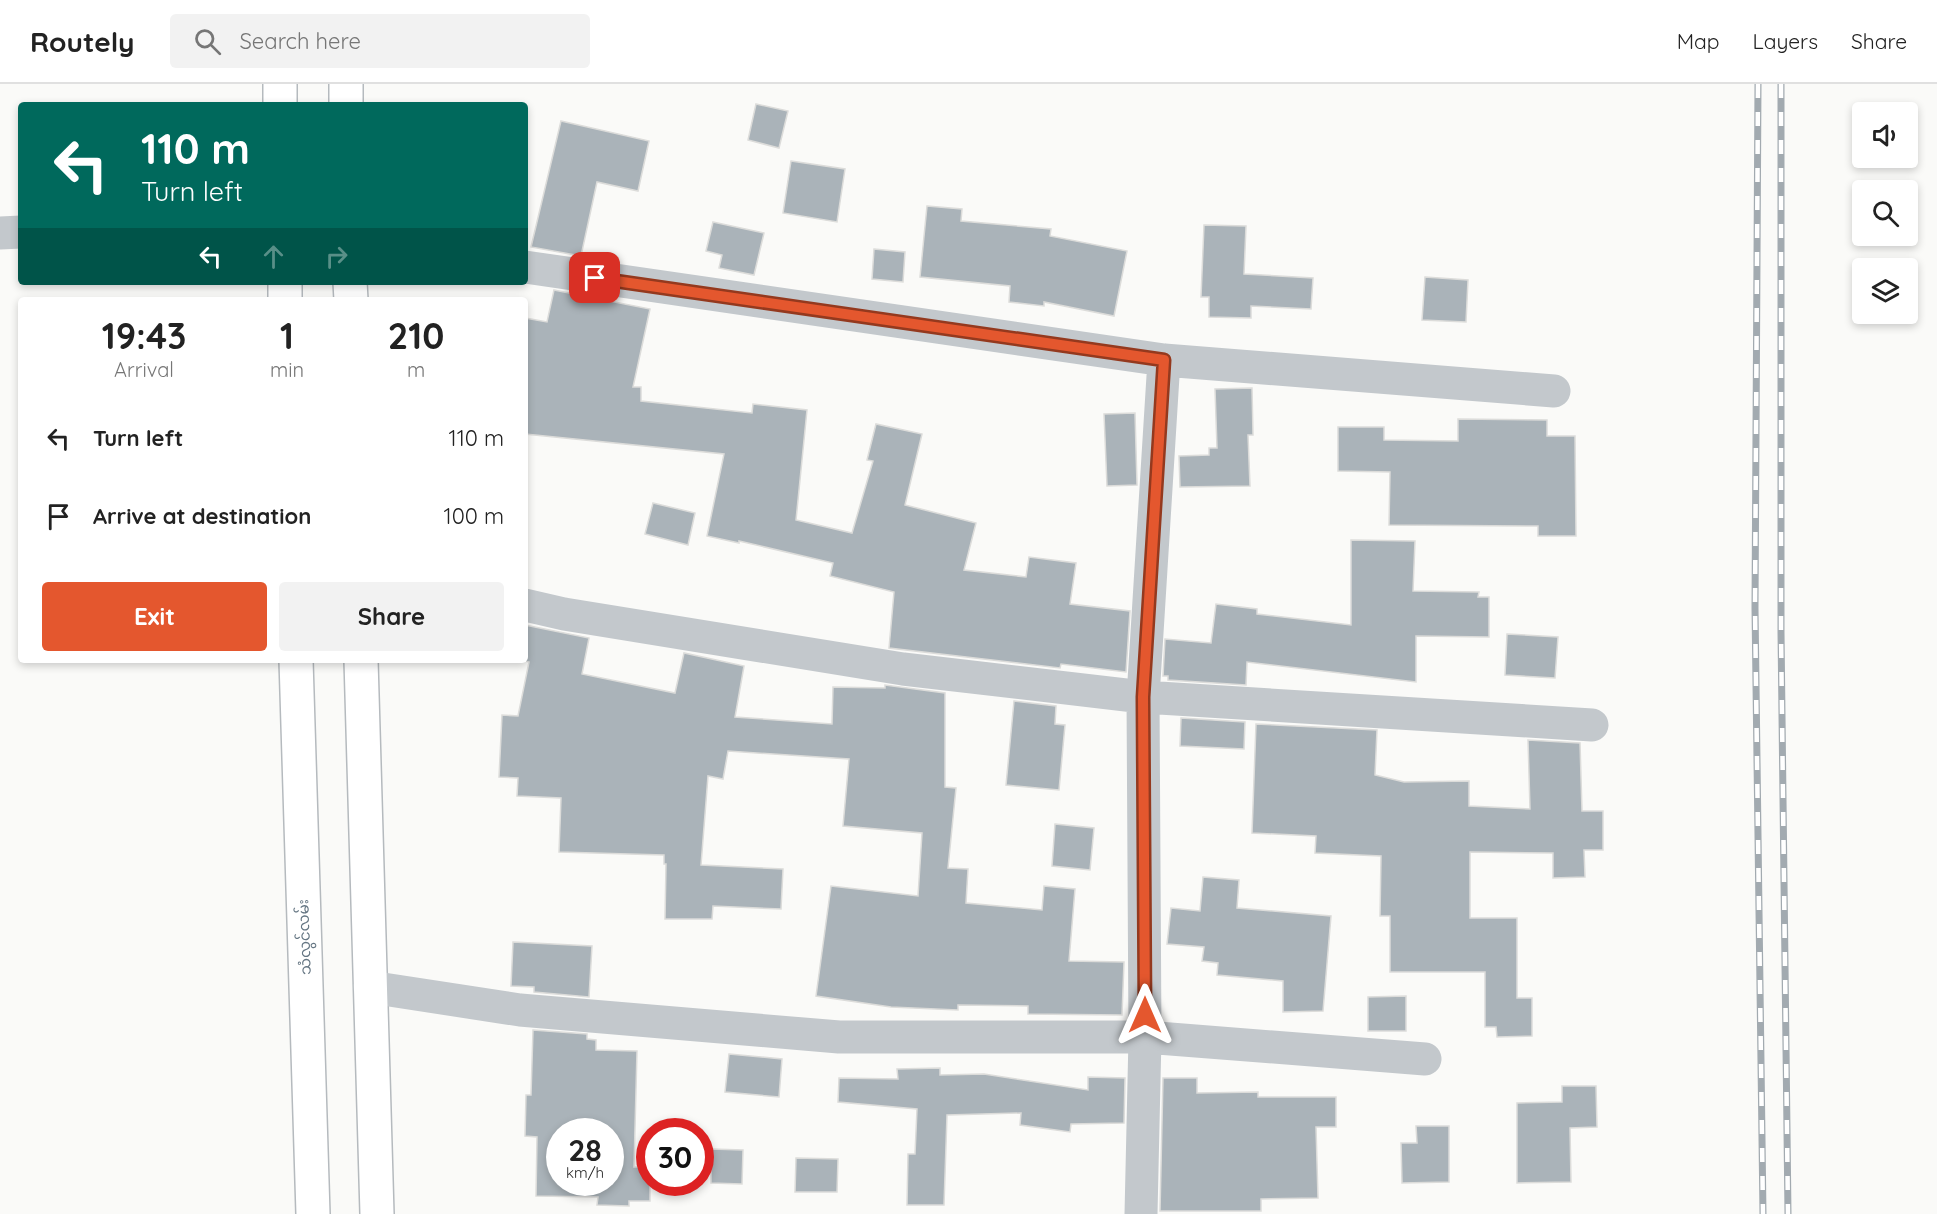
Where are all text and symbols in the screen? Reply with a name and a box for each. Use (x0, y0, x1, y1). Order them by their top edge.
search box (170, 14, 590, 68)
text: Routely (30, 24, 134, 59)
icon: search (191, 25, 224, 58)
text: Search here (239, 27, 361, 55)
text: Map (1677, 28, 1720, 54)
text: Layers (1753, 28, 1818, 54)
text: Share (1851, 28, 1907, 54)
map controls (1852, 102, 1918, 324)
button: sound (1852, 102, 1918, 168)
text: 110 m (141, 122, 250, 175)
icon: left (42, 126, 120, 204)
text: Turn left (141, 174, 243, 208)
button: search (1852, 180, 1918, 246)
icon: left (194, 240, 227, 273)
icon: ahead (257, 240, 290, 273)
icon: right (320, 240, 353, 273)
pin (569, 252, 620, 303)
button: layers (1852, 258, 1918, 324)
icon: arrive (578, 261, 611, 294)
text: 19:43 (102, 313, 186, 358)
text: 1 (280, 313, 294, 358)
text: 210 (388, 313, 444, 358)
text: Arrival (114, 357, 174, 382)
text: min (270, 357, 304, 382)
text: m (407, 357, 425, 382)
icon: left (42, 422, 75, 455)
text: Turn left (93, 424, 183, 452)
text: 110 m (449, 424, 504, 452)
icon: arrive (42, 500, 75, 533)
text: Arrive at destination (93, 502, 311, 530)
text: 100 m (444, 502, 504, 530)
button: Exit (42, 582, 267, 651)
button: Share (279, 582, 504, 651)
street label: သံလွင်လမ်း (293, 899, 317, 975)
position arrow (1113, 983, 1177, 1047)
speed limit sign: 30 (636, 1118, 714, 1196)
text: 28 (568, 1131, 602, 1169)
text: km/h (566, 1163, 604, 1182)

